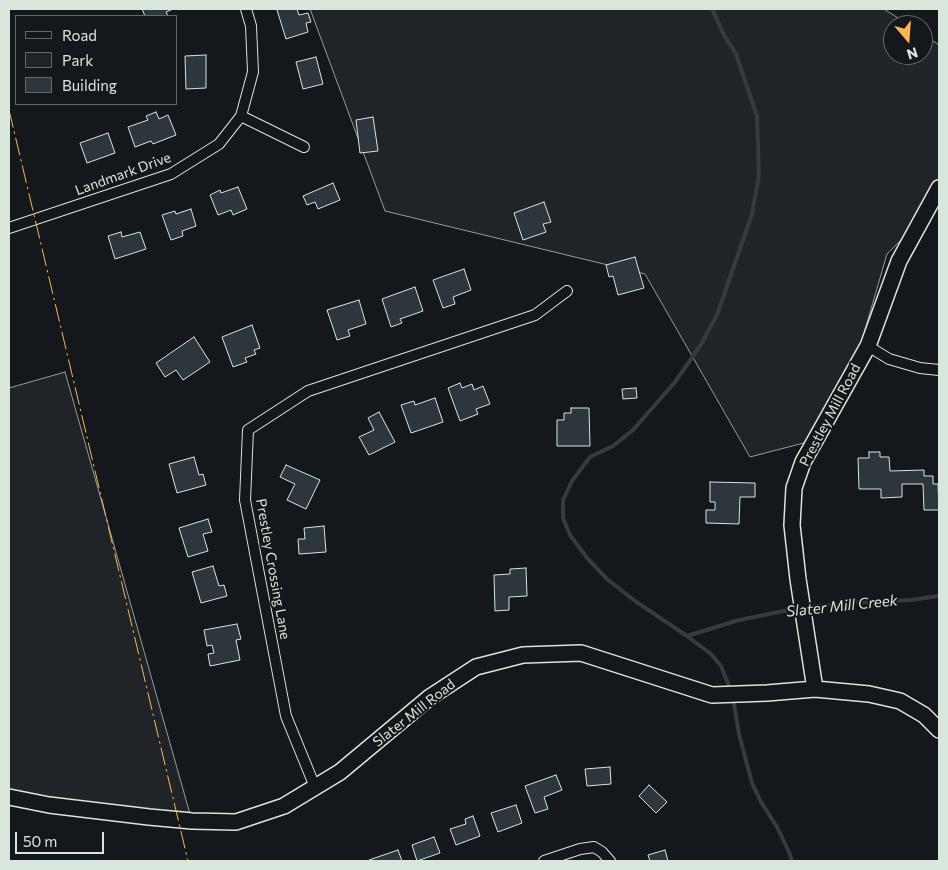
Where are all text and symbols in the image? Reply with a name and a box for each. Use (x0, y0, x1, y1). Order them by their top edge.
legend (15, 15, 178, 105)
north arrow (883, 15, 933, 65)
text: Road (62, 26, 97, 44)
text: N (905, 44, 920, 63)
text: Park (62, 51, 93, 69)
text: Building (62, 76, 117, 94)
street label: Landmark Drive (73, 149, 173, 199)
street label: Prestley Mill Road (796, 361, 864, 469)
street label: Prestley Crossing Lane (252, 497, 294, 641)
water label: Slater Mill Creek (785, 591, 899, 621)
street label: Slater Mill Road (369, 676, 459, 750)
scale bar (18, 822, 106, 854)
text: 50 m (23, 832, 57, 850)

